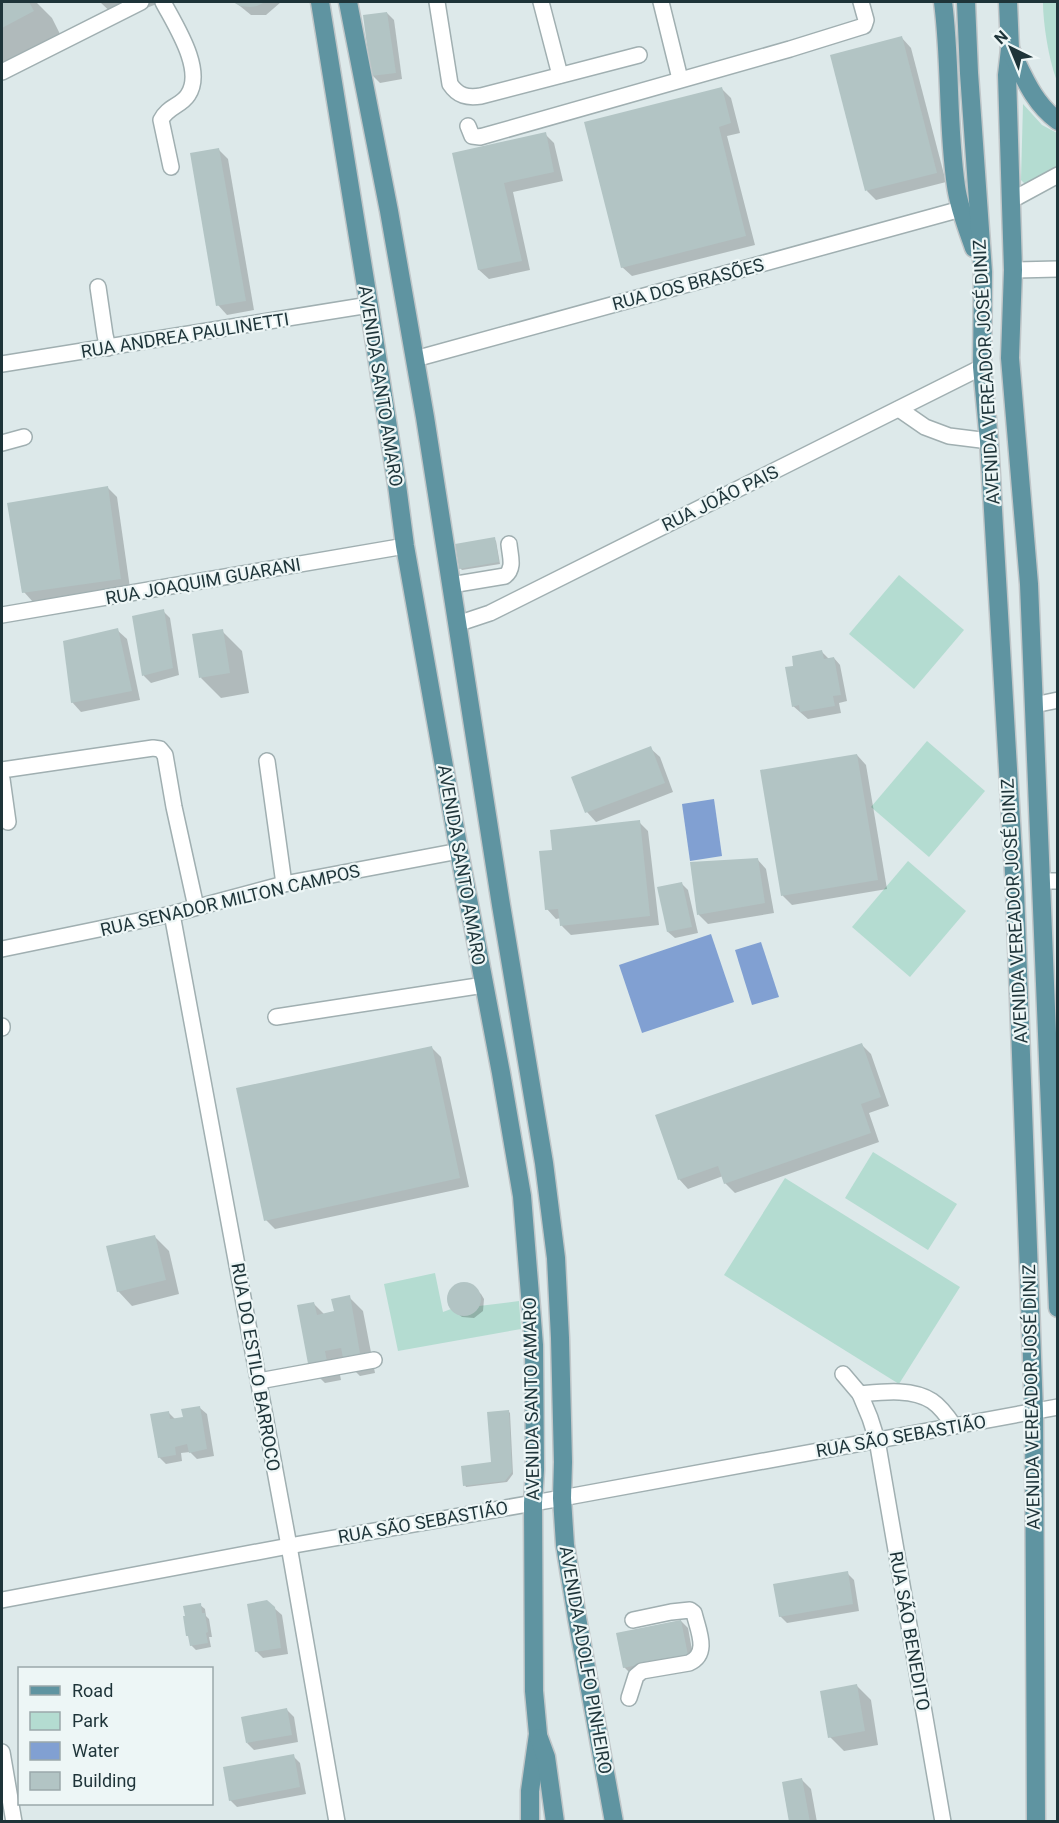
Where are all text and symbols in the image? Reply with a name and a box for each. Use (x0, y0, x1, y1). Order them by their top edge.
north arrow (981, 18, 1041, 78)
text: N (991, 27, 1012, 48)
street label: AVENIDA VEREADOR JOSÉ DINIZ (969, 239, 1003, 505)
street label: RUA DOS BRASÕES (610, 253, 766, 314)
street label: AVENIDA SANTO AMARO (355, 284, 407, 488)
street label: RUA ANDREA PAULINETTI (79, 308, 291, 362)
street label: RUA JOÃO PAIS (658, 461, 782, 535)
street label: RUA JOAQUIM GUARANI (104, 553, 302, 609)
street label: AVENIDA SANTO AMARO (434, 763, 490, 967)
street label: AVENIDA VEREADOR JOSÉ DINIZ (997, 778, 1031, 1044)
street label: RUA SENADOR MILTON CAMPOS (98, 860, 362, 940)
street label: RUA DO ESTILO BARROCO (227, 1261, 285, 1473)
street label: AVENIDA VEREADOR JOSÉ DINIZ (1018, 1264, 1044, 1530)
street label: AVENIDA SANTO AMARO (519, 1297, 543, 1501)
street label: RUA SÃO SEBASTIÃO (814, 1411, 988, 1461)
street label: RUA SÃO SEBASTIÃO (336, 1497, 510, 1547)
street label: AVENIDA ADOLFO PINHEIRO (556, 1544, 616, 1776)
street label: RUA SÃO BENEDITO (886, 1549, 934, 1713)
legend (18, 1667, 213, 1805)
text: Road (72, 1680, 113, 1701)
text: Park (72, 1710, 109, 1731)
text: Water (72, 1740, 119, 1761)
text: Building (72, 1770, 136, 1791)

